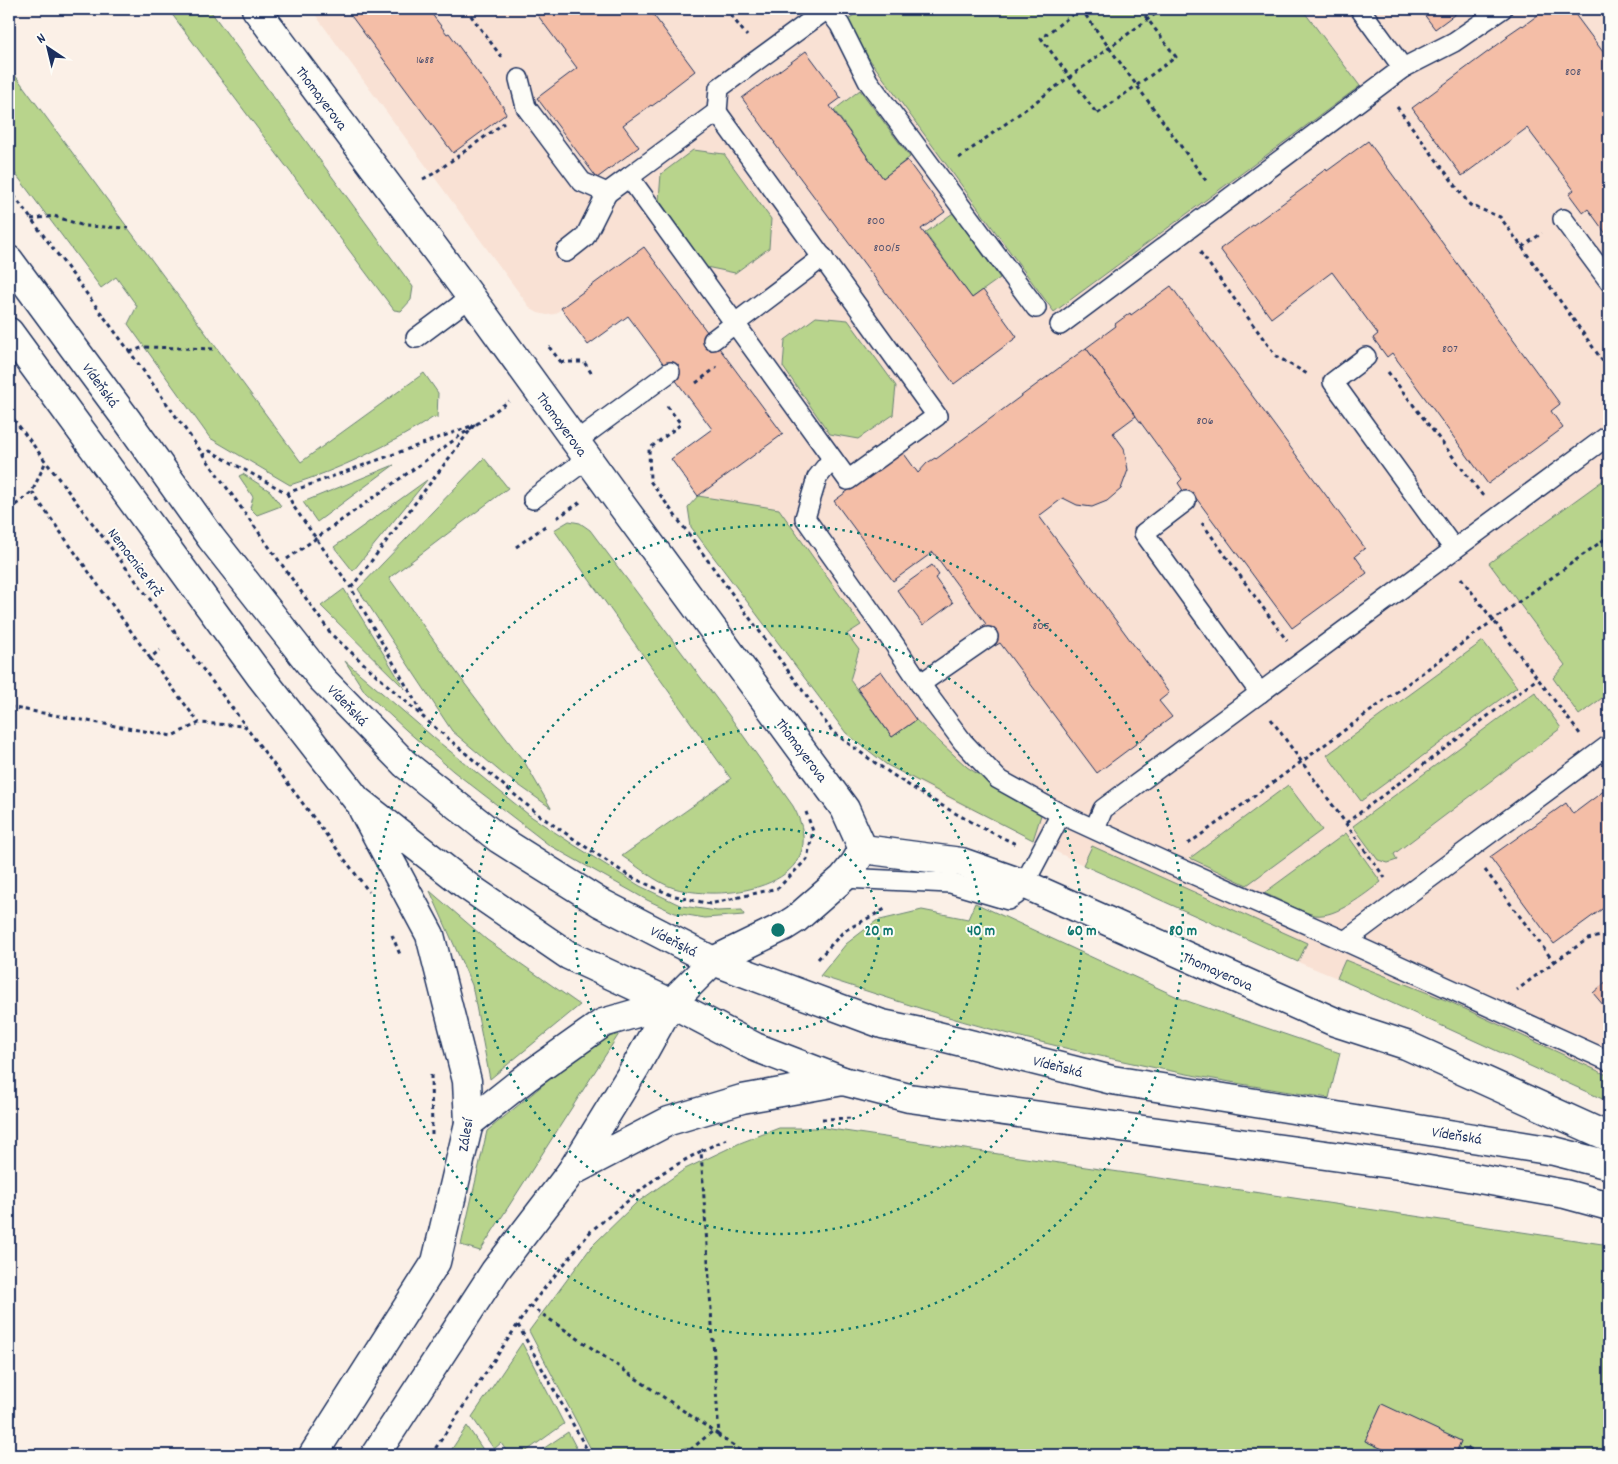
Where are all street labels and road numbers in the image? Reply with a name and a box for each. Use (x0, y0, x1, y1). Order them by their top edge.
street label: Thomayerova (289, 63, 352, 137)
street label: Vídeňská (76, 359, 123, 413)
street label: Thomayerova (529, 388, 592, 463)
street label: Nemocnice Krč (101, 524, 168, 602)
street label: Vídeňská (321, 681, 372, 733)
street label: Thomayerova (769, 715, 832, 789)
street label: Vídeňská (646, 922, 701, 964)
street label: Thomayerova (1178, 948, 1257, 999)
street label: Vídeňská (1030, 1051, 1085, 1085)
street label: Zálesí (454, 1116, 481, 1154)
street label: Vídeňská (1430, 1122, 1484, 1152)

